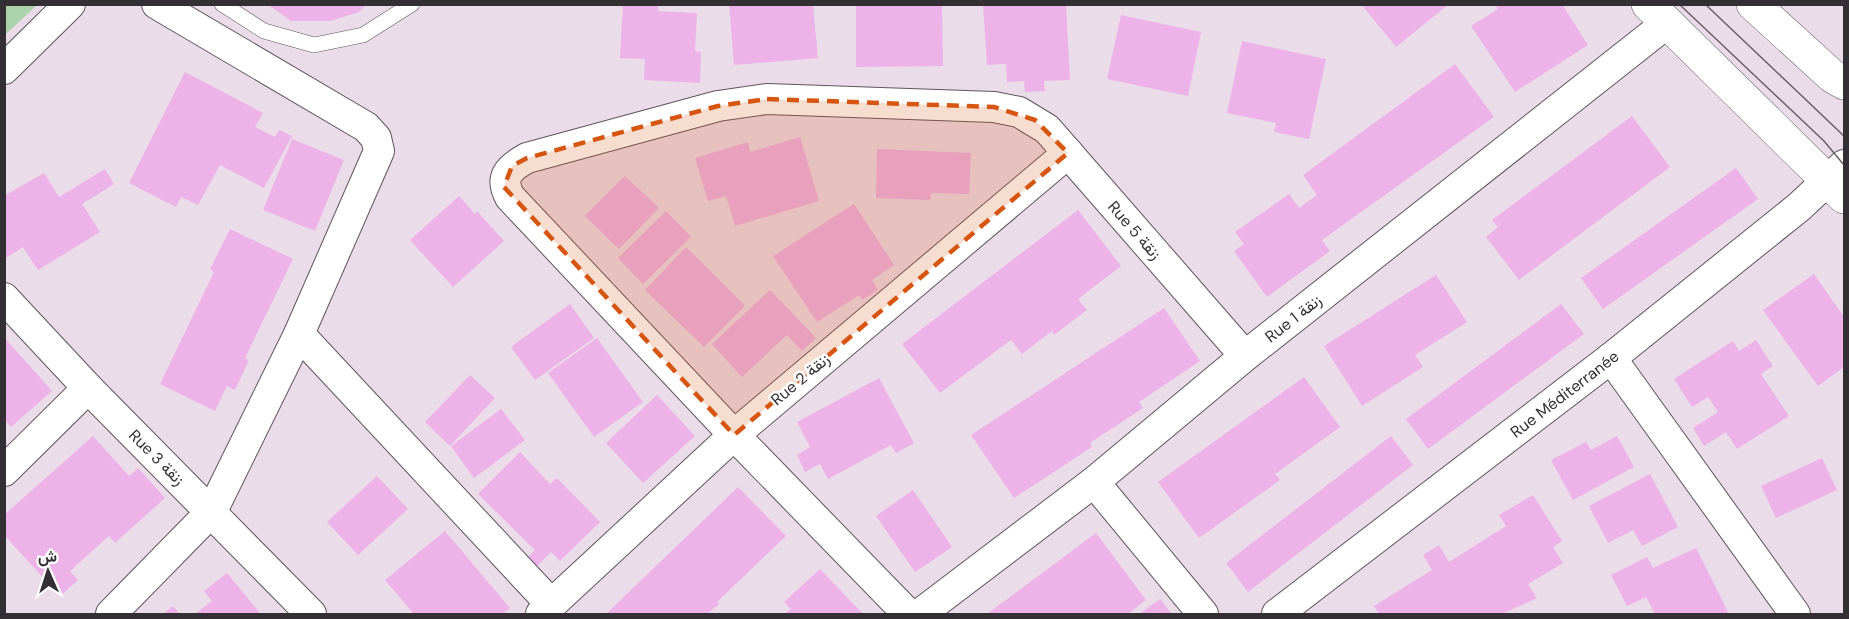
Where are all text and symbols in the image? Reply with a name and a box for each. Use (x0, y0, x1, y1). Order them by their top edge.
street label: Rue 5 زنقة (1103, 197, 1166, 264)
street label: Rue 1 زنقة (1261, 290, 1326, 347)
street label: Rue Méditerranée (1506, 346, 1623, 443)
street label: Rue 2 زنقة (766, 349, 834, 410)
street label: Rue 3 زنقة (124, 425, 189, 490)
north arrow (18, 541, 78, 601)
text: ش (37, 546, 57, 568)

